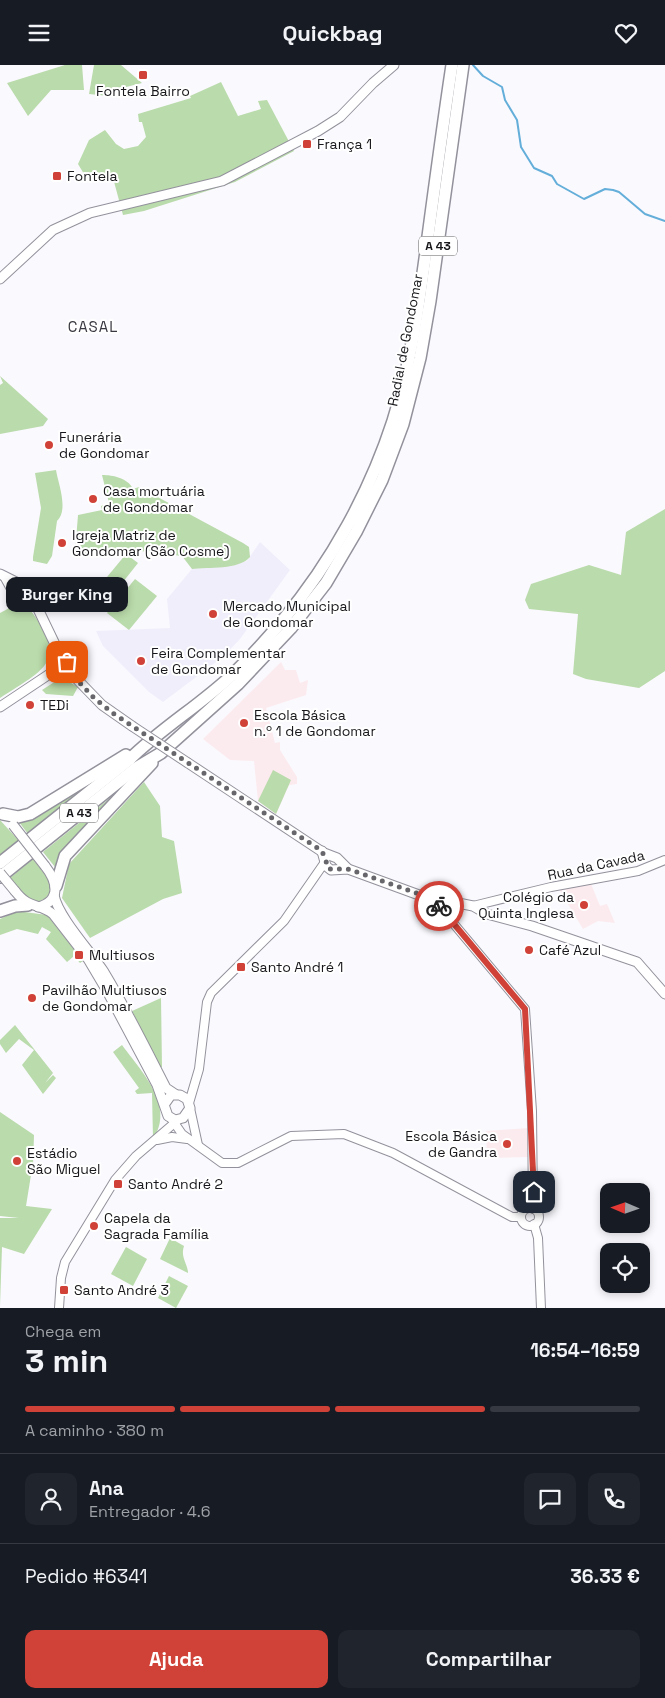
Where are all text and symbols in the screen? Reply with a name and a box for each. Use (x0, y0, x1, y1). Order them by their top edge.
icon: menu (25, 19, 53, 47)
text: Quickbag (282, 19, 383, 47)
icon: heart (612, 19, 640, 47)
marker: Fontela Bairro (137, 69, 149, 81)
place label: Fontela Bairro (96, 82, 190, 100)
place label: França 1 (317, 135, 372, 153)
marker: França 1 (301, 138, 313, 150)
place label: Fontela (67, 167, 117, 185)
marker: Fontela (51, 170, 63, 182)
road number: A 43 (419, 237, 457, 255)
street label: Radial de Gondomar (383, 272, 427, 408)
district label: CASAL (68, 317, 118, 336)
place label: Funerária de Gondomar (59, 428, 149, 462)
marker: Funerária de Gondomar (43, 439, 55, 451)
place label: Casa mortuária de Gondomar (103, 482, 205, 516)
marker: Casa mortuária de Gondomar (87, 493, 99, 505)
place label: Igreja Matriz de Gondomar (São Cosme) (72, 526, 229, 560)
marker: Igreja Matriz de Gondomar (São Cosme) (56, 537, 68, 549)
callout: Burger King (6, 577, 128, 612)
text: Burger King (22, 584, 112, 605)
place label: Mercado Municipal de Gondomar (223, 597, 351, 631)
marker: Mercado Municipal de Gondomar (207, 608, 219, 620)
pin (46, 641, 88, 683)
place label: Feira Complementar de Gondomar (151, 644, 286, 678)
icon: bag (53, 648, 81, 676)
marker: Feira Complementar de Gondomar (135, 655, 147, 667)
place label: TEDi (40, 696, 69, 714)
marker: TEDi (24, 699, 36, 711)
place label: Escola Básica n.º 1 de Gondomar (254, 706, 376, 740)
marker: Escola Básica n.º 1 de Gondomar (238, 717, 250, 729)
road number: A 43 (60, 803, 98, 823)
street label: Rua da Cavada (546, 846, 646, 884)
courier (414, 881, 464, 931)
place label: Colégio da Quinta Inglesa (478, 888, 574, 922)
icon: bike (425, 892, 453, 920)
marker: Colégio da Quinta Inglesa (578, 899, 590, 911)
place label: Café Azul (539, 941, 601, 959)
marker: Café Azul (523, 944, 535, 956)
place label: Multiusos (89, 946, 155, 964)
marker: Multiusos (73, 949, 85, 961)
place label: Santo André 1 (251, 958, 343, 976)
marker: Santo André 1 (235, 961, 247, 973)
place label: Pavilhão Multiusos de Gondomar (42, 981, 167, 1015)
marker: Pavilhão Multiusos de Gondomar (26, 992, 38, 1004)
place label: Escola Básica de Gandra (405, 1127, 497, 1161)
marker: Escola Básica de Gandra (501, 1138, 513, 1150)
place label: Estádio São Miguel (27, 1144, 101, 1178)
marker: Estádio São Miguel (11, 1155, 23, 1167)
pin (513, 1171, 555, 1213)
place label: Santo André 2 (128, 1175, 223, 1193)
marker: Santo André 2 (112, 1178, 124, 1190)
icon: home (520, 1178, 548, 1206)
north arrow (600, 1183, 650, 1233)
map controls (600, 1183, 650, 1293)
place label: Capela da Sagrada Família (104, 1209, 209, 1243)
marker: Capela da Sagrada Família (88, 1220, 100, 1232)
button: locate (600, 1243, 650, 1293)
place label: Santo André 3 (74, 1281, 169, 1299)
marker: Santo André 3 (58, 1284, 70, 1296)
text: Chega em (25, 1321, 101, 1342)
text: 16:54–16:59 (530, 1338, 640, 1363)
text: 3 min (25, 1341, 108, 1381)
text: A caminho · 380 m (25, 1420, 164, 1441)
button: person (25, 1473, 77, 1525)
button: chat (524, 1473, 576, 1525)
button: phone (588, 1473, 640, 1525)
text: Ana (89, 1476, 124, 1501)
text: Entregador · 4.6 (89, 1501, 211, 1522)
text: Pedido #6341 (25, 1564, 148, 1589)
text: 36.33 € (570, 1564, 640, 1589)
button: Ajuda (25, 1630, 328, 1688)
button: Compartilhar (338, 1630, 640, 1688)

